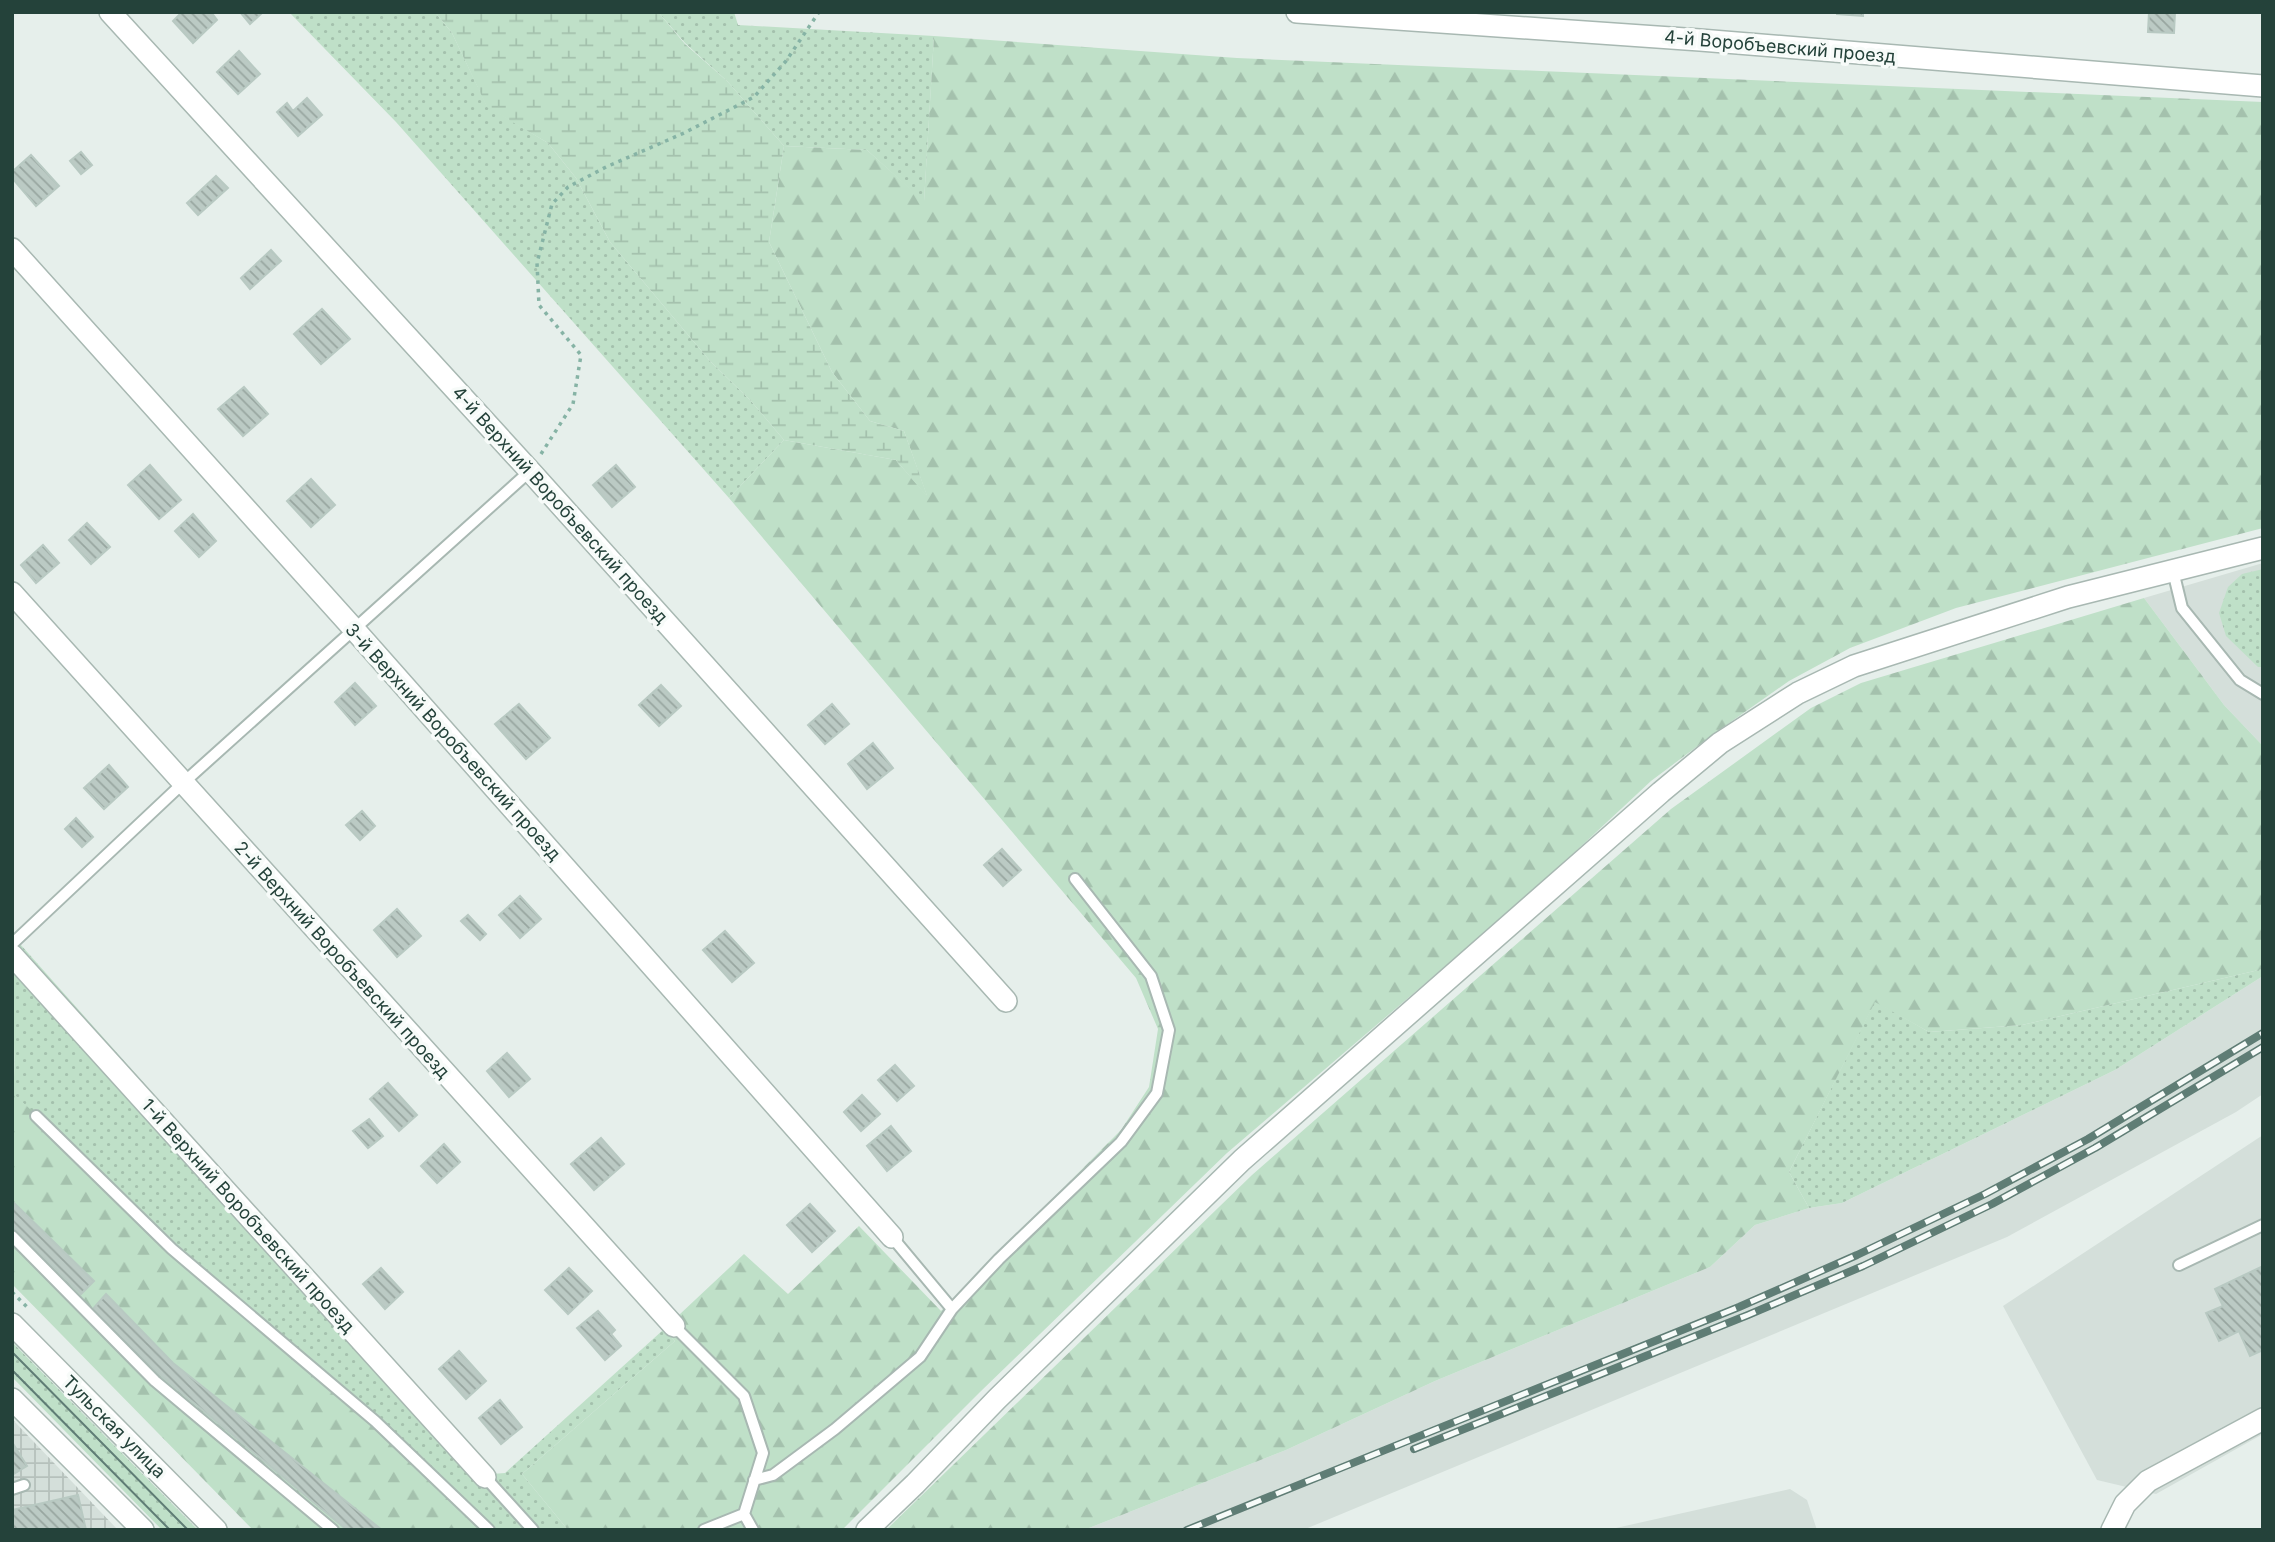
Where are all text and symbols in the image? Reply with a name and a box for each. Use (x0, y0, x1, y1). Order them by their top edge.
street label: 4-й Воробъевский проезд (1663, 26, 1897, 67)
street label: 4-й Верхний Воробъевский проезд (448, 382, 673, 628)
street label: 3-й Верхний Воробъевский проезд (341, 619, 565, 864)
street label: 2-й Верхний Воробъевский проезд (230, 837, 454, 1082)
street label: 1-й Верхний Воробъевский проезд (138, 1094, 359, 1337)
street label: Тульская улица (59, 1371, 170, 1482)

